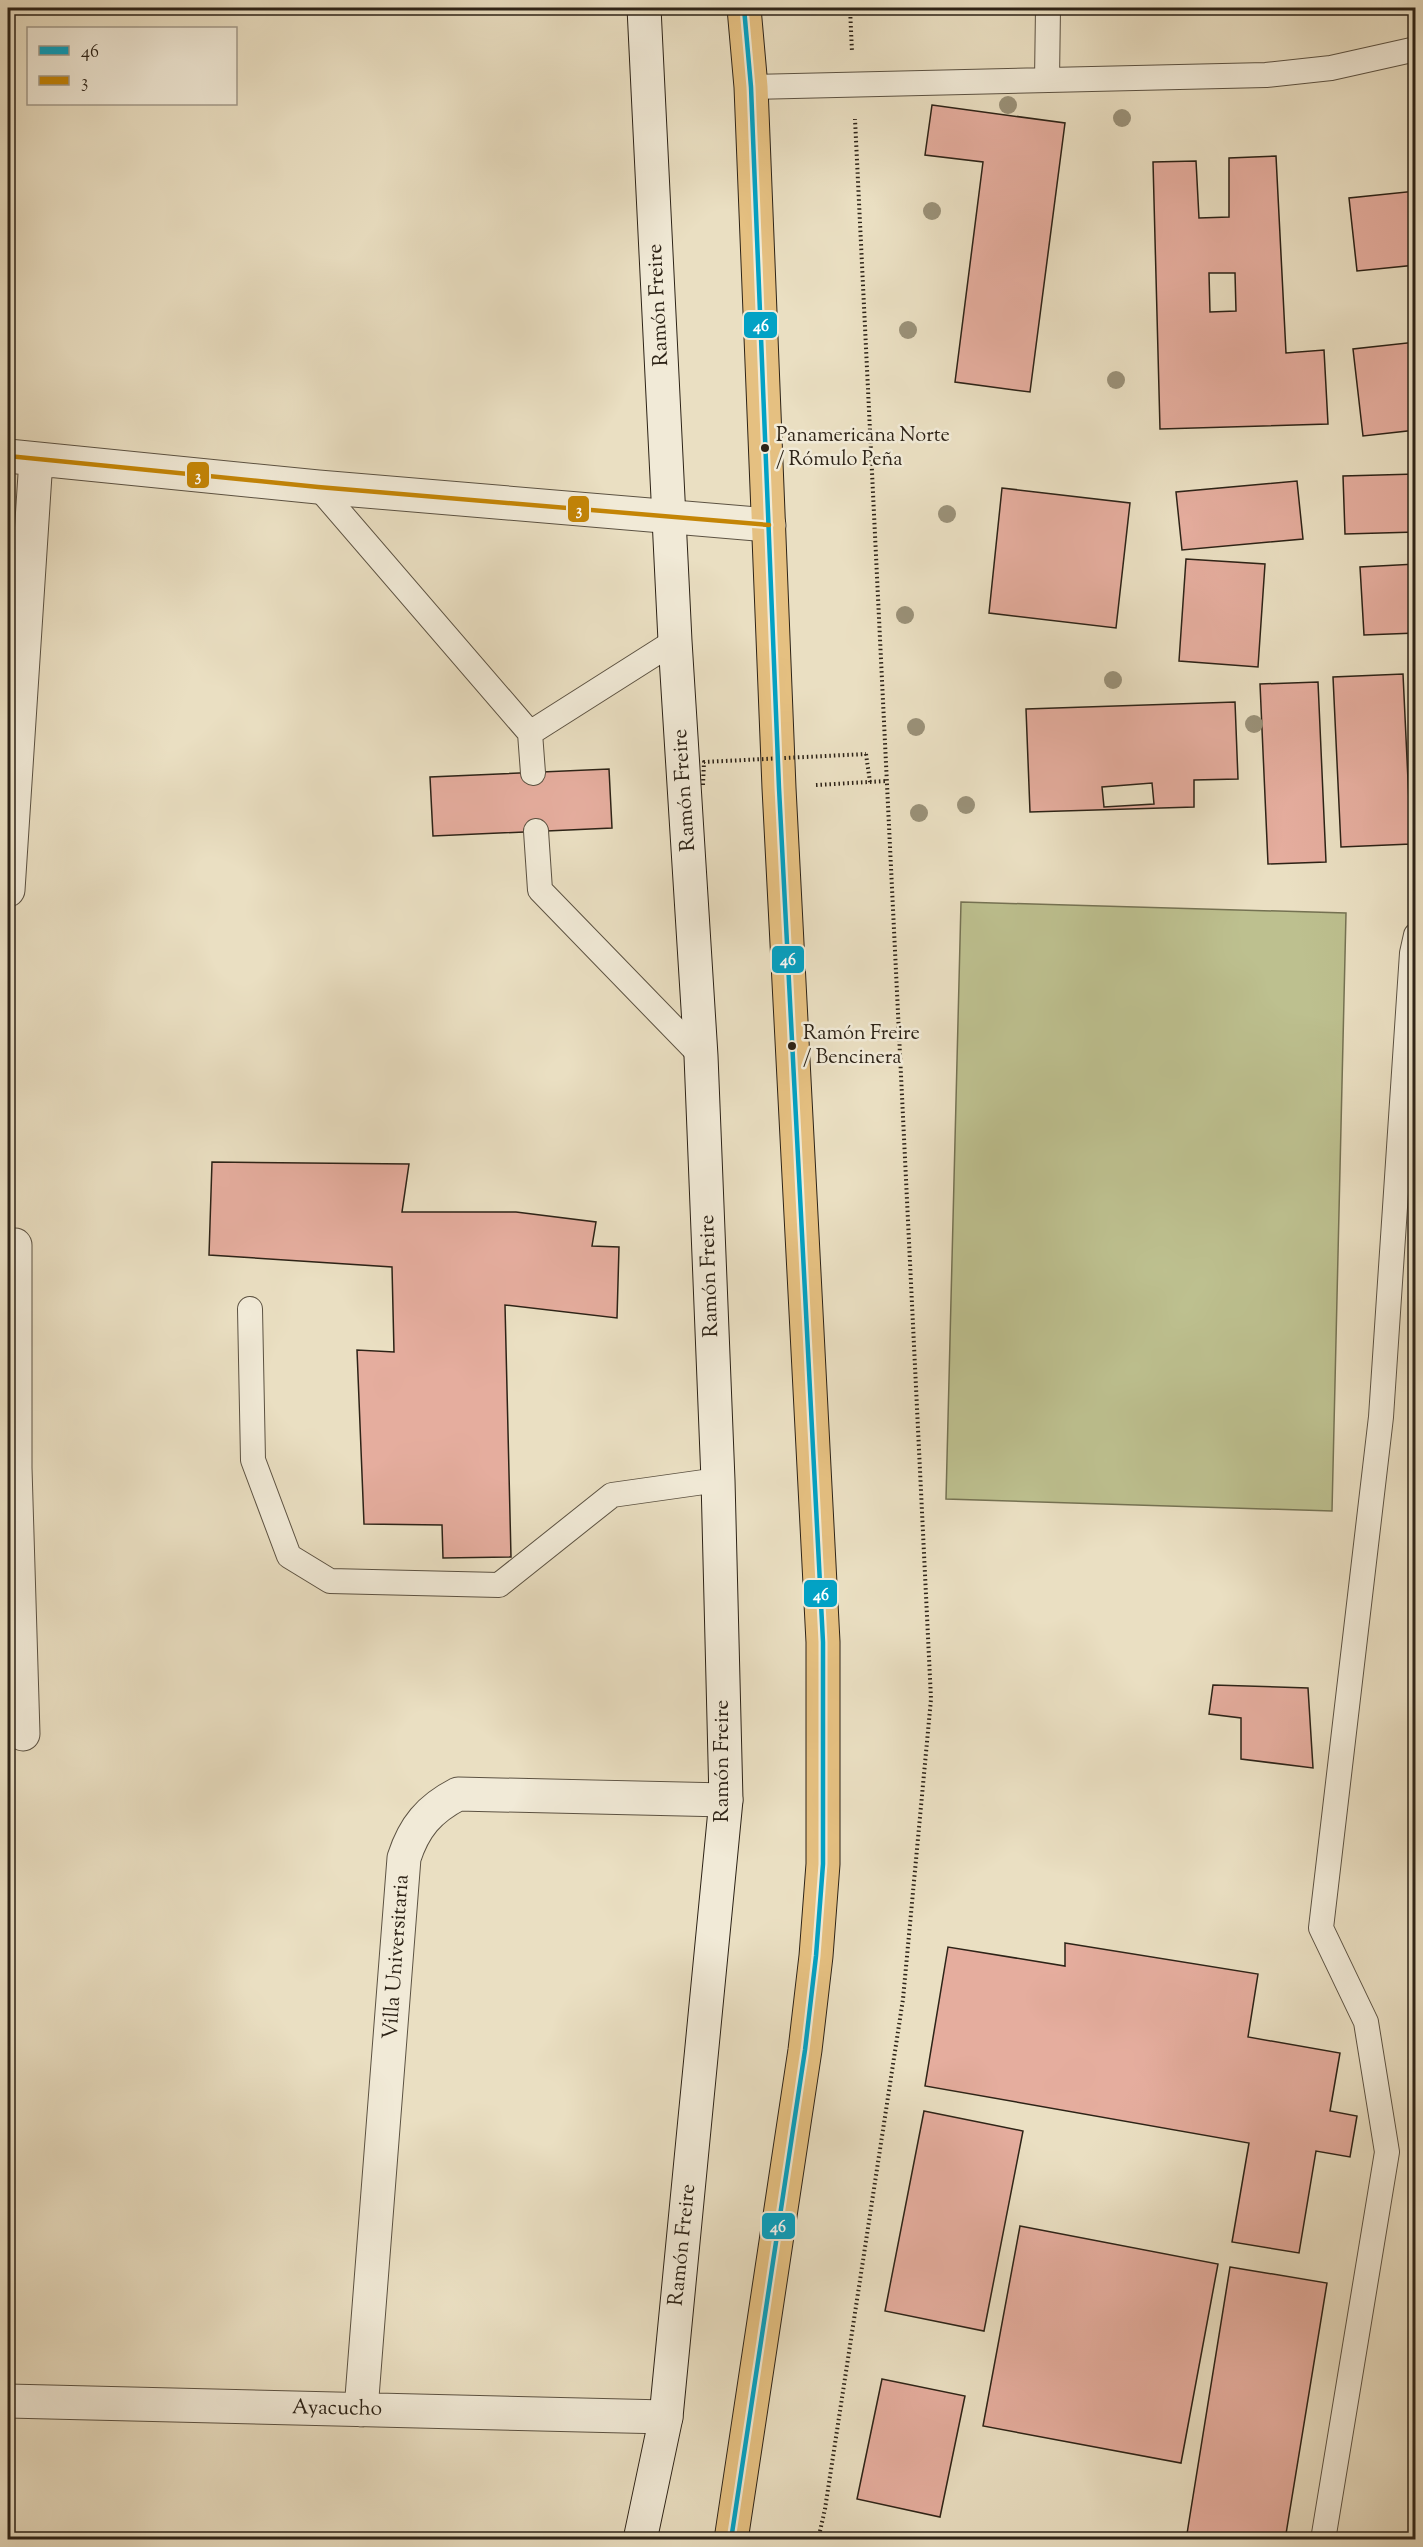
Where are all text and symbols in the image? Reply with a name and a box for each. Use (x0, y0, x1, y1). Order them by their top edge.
legend (27, 27, 237, 105)
text: 46 (81, 40, 99, 66)
text: 3 (81, 70, 88, 96)
street label: Ramón Freire (641, 243, 677, 367)
line badge: 46 (743, 311, 778, 339)
text: 46 (752, 316, 769, 339)
place label: Panamericana Norte / Rómulo Peña (776, 422, 950, 475)
marker: Panamericana Norte / Rómulo Peña (759, 442, 771, 454)
line badge: 3 (186, 461, 210, 489)
text: 3 (195, 466, 202, 489)
line badge: 3 (567, 495, 590, 523)
text: 3 (576, 500, 583, 523)
street label: Ramón Freire (666, 728, 704, 852)
line badge: 46 (771, 945, 805, 974)
text: 46 (779, 950, 796, 973)
place label: Ramón Freire / Bencinera (803, 1020, 920, 1073)
marker: Ramón Freire / Bencinera (786, 1040, 798, 1052)
street label: Ramón Freire (693, 1214, 727, 1338)
line badge: 46 (803, 1579, 838, 1608)
text: 46 (812, 1585, 829, 1608)
street label: Ramón Freire (708, 1700, 738, 1822)
street label: Villa Universitaria (376, 1873, 418, 2040)
street label: Ramón Freire (662, 2182, 704, 2308)
line badge: 46 (761, 2212, 796, 2240)
text: 46 (769, 2217, 786, 2240)
street label: Ayacucho (292, 2393, 382, 2425)

